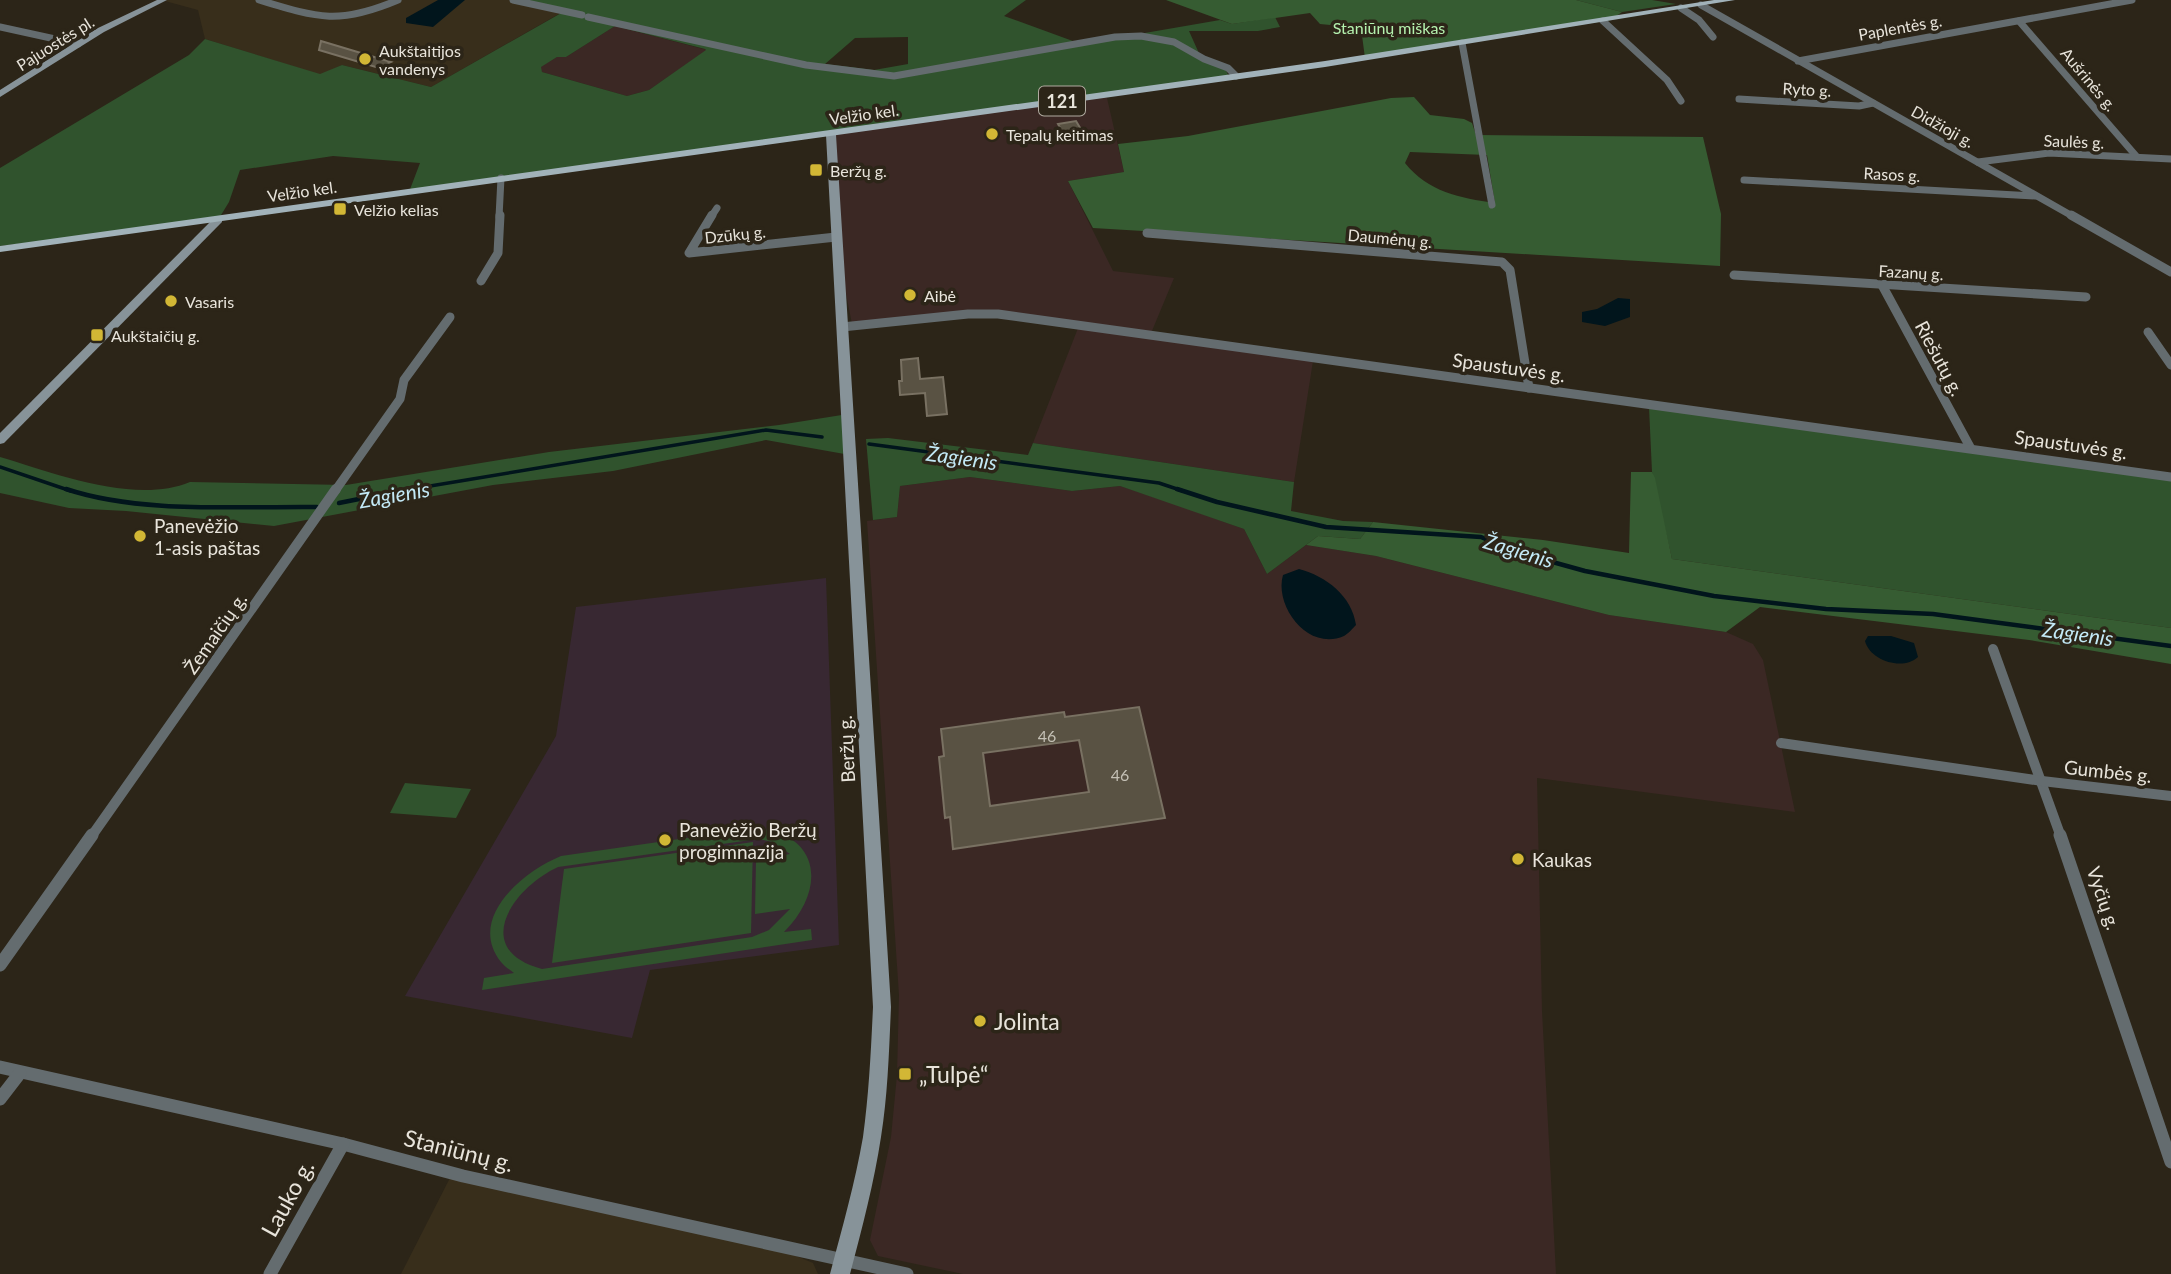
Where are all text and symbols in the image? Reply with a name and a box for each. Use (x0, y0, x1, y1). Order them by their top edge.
street label: Paplentės g. (1857, 10, 1943, 44)
street label: Pajuostės pl. (13, 12, 97, 74)
park label: Staniūnų miškas (1333, 18, 1445, 37)
place label: Aukštaitijos vandenys (379, 41, 461, 78)
street label: Aušrinės g. (2057, 44, 2121, 114)
marker: Aukštaitijos vandenys (357, 51, 373, 67)
street label: Ryto g. (1782, 78, 1832, 100)
road number: 121 (1039, 86, 1085, 116)
street label: Velžio kel. (828, 100, 900, 128)
street label: Didžioji g. (1908, 101, 1978, 151)
place label: Tepalų keitimas (1006, 125, 1114, 144)
marker: Tepalų keitimas (984, 126, 1000, 142)
street label: Saulės g. (2043, 130, 2105, 152)
place label: Beržų g. (830, 161, 887, 180)
marker: Beržų g. (808, 162, 824, 178)
street label: Rasos g. (1863, 163, 1921, 185)
street label: Velžio kel. (266, 177, 338, 205)
place label: Velžio kelias (354, 200, 439, 219)
marker: Velžio kelias (332, 201, 348, 217)
street label: Dzūkų g. (703, 221, 767, 247)
street label: Daumėnų g. (1347, 225, 1433, 251)
street label: Fazanų g. (1878, 261, 1944, 283)
place label: Aibė (924, 286, 956, 305)
marker: Aibė (902, 287, 918, 303)
place label: Vasaris (185, 292, 234, 311)
marker: Vasaris (163, 293, 179, 309)
street label: Riešutų g. (1911, 316, 1969, 400)
place label: Aukštaičių g. (111, 326, 200, 345)
marker: Aukštaičių g. (89, 327, 105, 343)
street label: Spaustuvės g. (1451, 348, 1567, 386)
street label: Spaustuvės g. (2013, 425, 2129, 463)
water label: Žagienis (924, 440, 999, 474)
water label: Žagienis (356, 475, 431, 513)
place label: Panevėžio 1-asis paštas (154, 514, 260, 559)
water label: Žagienis (1480, 527, 1557, 572)
marker: Panevėžio 1-asis paštas (132, 528, 148, 544)
street label: Žemaičių g. (179, 588, 251, 678)
water label: Žagienis (2040, 616, 2115, 650)
street label: Beržų g. (833, 715, 859, 783)
house number: 46 (1038, 726, 1056, 745)
street label: Gumbės g. (2063, 755, 2153, 787)
house number: 46 (1111, 765, 1129, 784)
place label: Panevėžio Beržų progimnazija (679, 818, 817, 863)
marker: Panevėžio Beržų progimnazija (657, 832, 673, 848)
place label: Kaukas (1532, 848, 1592, 871)
marker: Kaukas (1510, 851, 1526, 867)
street label: Vyčių g. (2082, 863, 2126, 933)
place label: Jolinta (994, 1007, 1060, 1035)
marker: Jolinta (972, 1013, 988, 1029)
place label: „Tulpė“ (919, 1060, 988, 1088)
marker: „Tulpė“ (897, 1066, 913, 1082)
street label: Staniūnų g. (401, 1123, 517, 1177)
street label: Lauko g. (255, 1155, 319, 1241)

